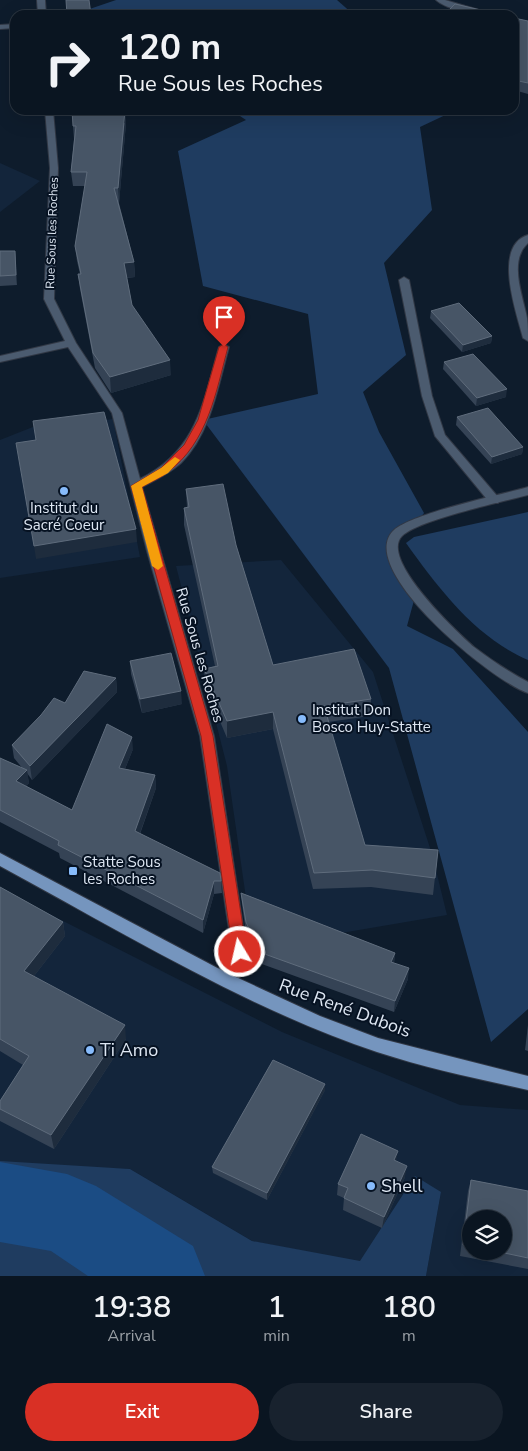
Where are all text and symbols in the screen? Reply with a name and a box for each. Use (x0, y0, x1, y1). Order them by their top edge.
text: 120 m (118, 24, 221, 71)
icon: right (35, 30, 100, 95)
text: Rue Sous les Roches (118, 69, 323, 99)
street label: Rue Sous les Roches (42, 177, 62, 289)
pin (203, 296, 245, 347)
icon: arrive (210, 303, 238, 331)
marker: Institut du Sacré Coeur (58, 485, 70, 497)
place label: Institut du Sacré Coeur (24, 498, 105, 535)
street label: Rue Sous les Roches (171, 585, 229, 725)
place label: Institut Don Bosco Huy-Statte (312, 700, 431, 737)
marker: Institut Don Bosco Huy-Statte (296, 713, 308, 725)
place label: Statte Sous les Roches (83, 852, 161, 889)
marker: Statte Sous les Roches (67, 865, 79, 877)
position arrow (213, 925, 265, 977)
street label: Rue René Dubois (276, 973, 414, 1043)
place label: Ti Amo (100, 1038, 158, 1062)
marker: Ti Amo (84, 1044, 96, 1056)
place label: Shell (381, 1174, 423, 1198)
marker: Shell (365, 1180, 377, 1192)
map controls (462, 1210, 512, 1260)
button: layers (462, 1210, 512, 1260)
text: 19:38 (92, 1287, 171, 1328)
text: 1 (268, 1287, 286, 1328)
text: 180 (382, 1287, 436, 1328)
text: Arrival (108, 1325, 156, 1347)
text: min (263, 1325, 290, 1347)
text: m (402, 1325, 416, 1347)
button: Exit (25, 1383, 259, 1441)
button: Share (269, 1383, 503, 1441)

